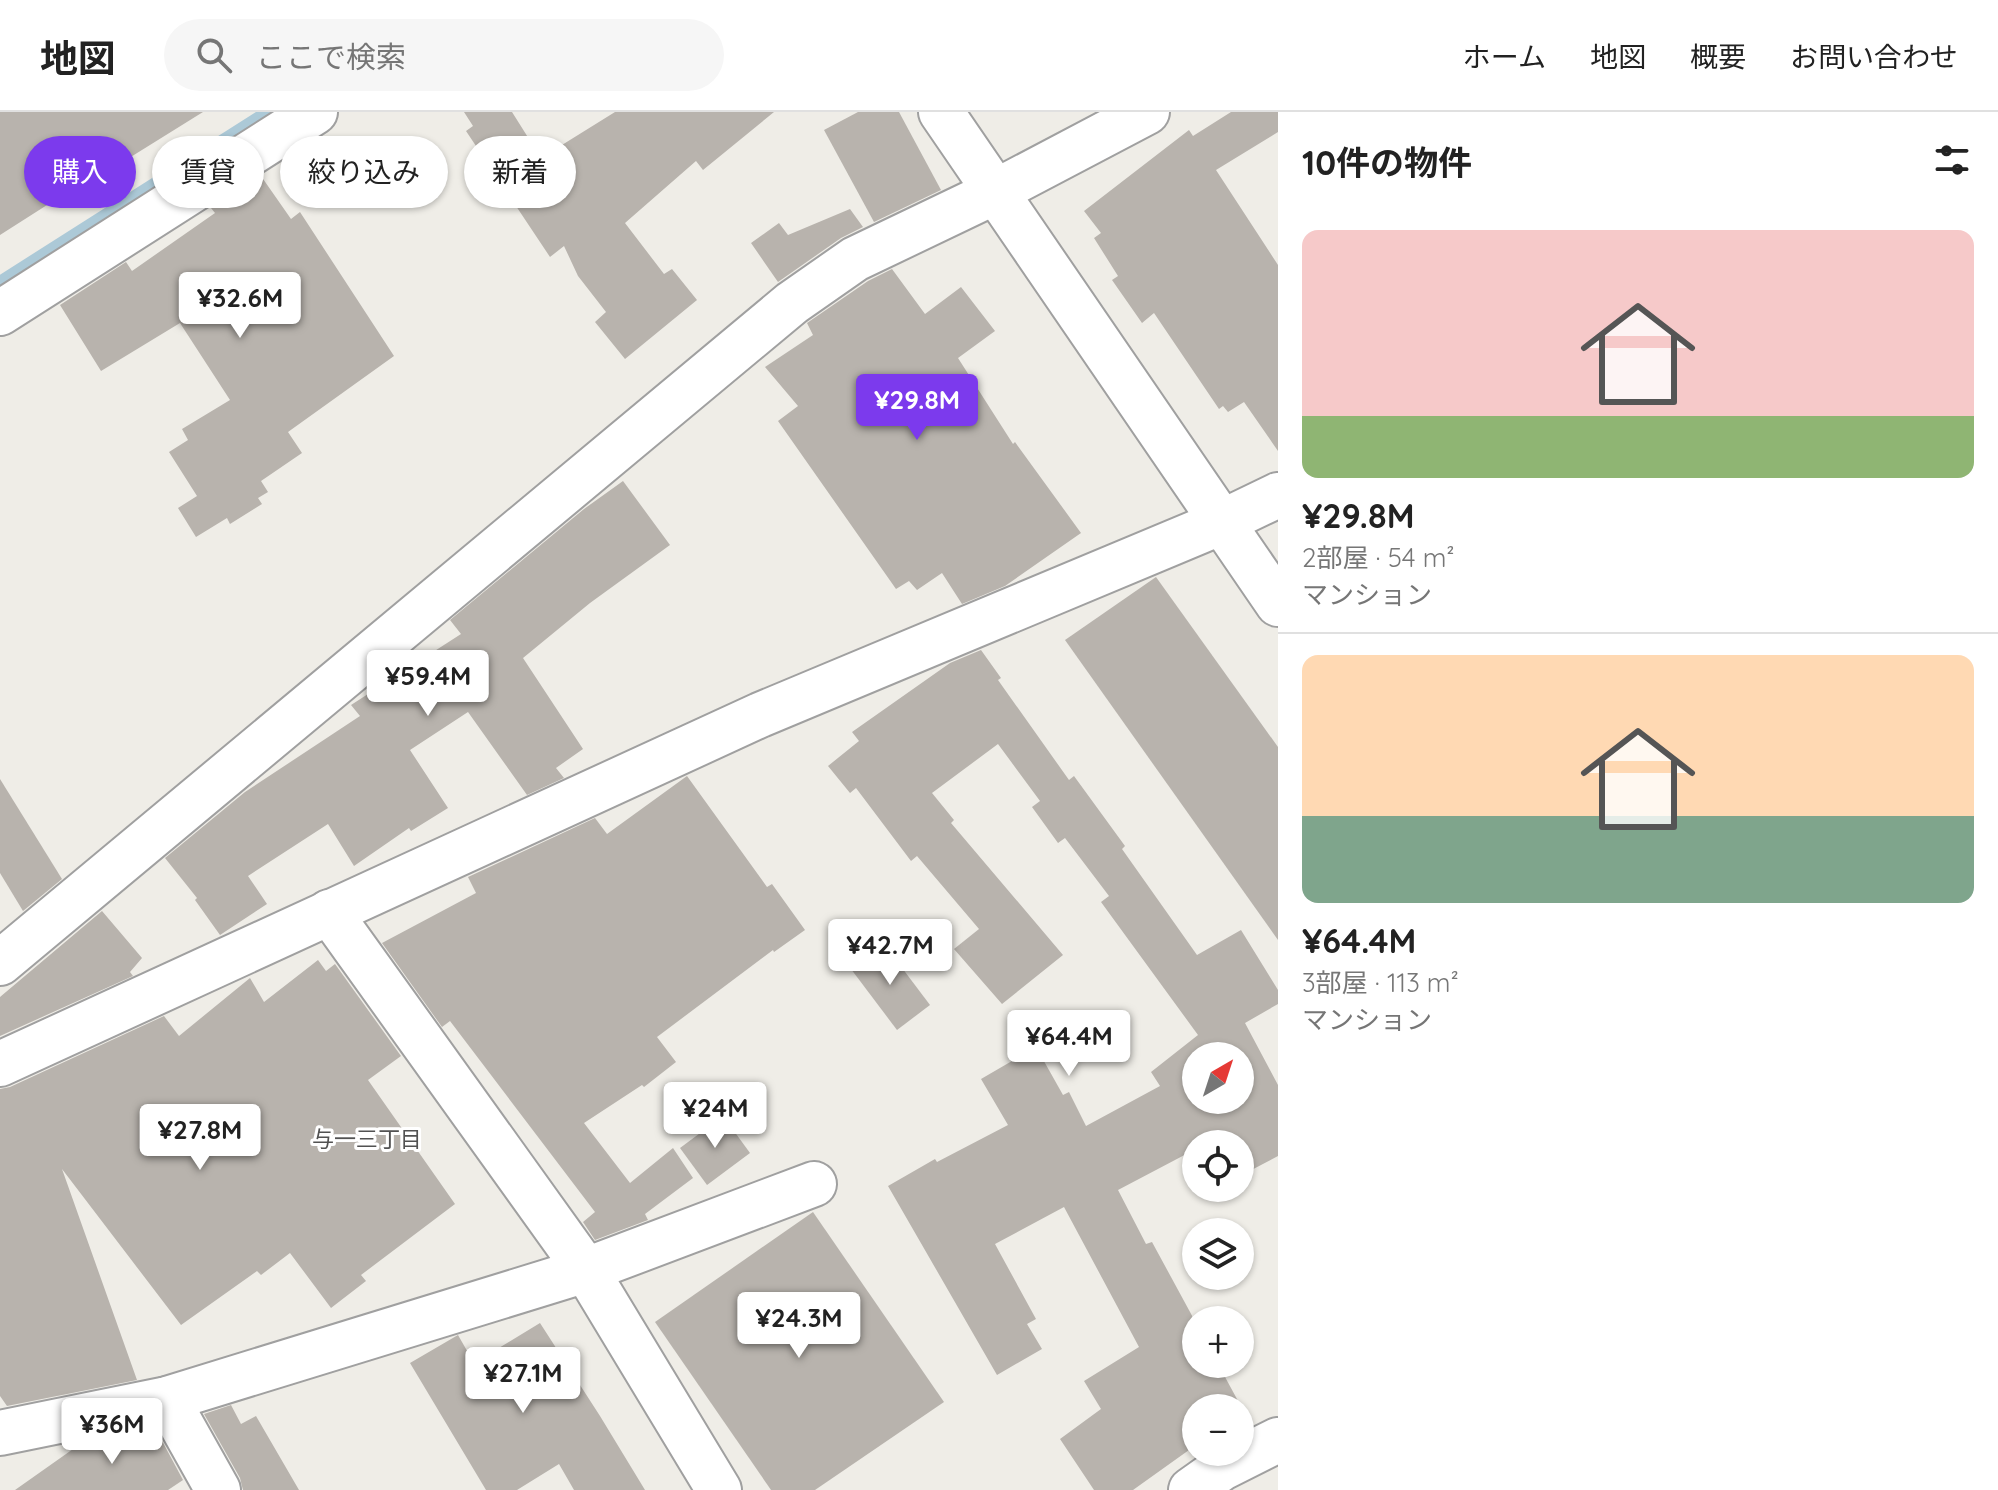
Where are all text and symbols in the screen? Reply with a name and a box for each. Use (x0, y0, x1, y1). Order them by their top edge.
search box (164, 19, 724, 91)
icon: search (192, 33, 236, 77)
text: 地図 (40, 34, 116, 82)
text: ここで検索 (256, 38, 406, 76)
text: ホーム (1463, 39, 1546, 74)
text: 地図 (1590, 39, 1646, 74)
text: 概要 (1690, 39, 1746, 74)
text: お問い合わせ (1790, 39, 1958, 74)
chip: 購入 (24, 136, 136, 208)
chip: 賃貸 (152, 136, 264, 208)
chip: 絞り込み (280, 136, 448, 208)
chip: 新着 (464, 136, 576, 208)
icon: filters (1930, 138, 1974, 182)
text: 10件の物件 (1302, 141, 1472, 184)
pin: ¥32.6M (175, 272, 305, 340)
text: ¥32.6M (197, 281, 283, 314)
icon: home (1566, 282, 1710, 426)
pin: ¥29.8M (852, 374, 982, 442)
text: ¥29.8M (874, 383, 960, 416)
text: ¥29.8M (1302, 494, 1415, 537)
text: 2部屋 · 54 m² (1302, 541, 1455, 574)
text: マンション (1302, 578, 1432, 611)
pin: ¥59.4M (363, 650, 493, 718)
text: ¥59.4M (385, 659, 471, 692)
icon: home (1566, 707, 1710, 851)
pin: ¥42.7M (825, 919, 955, 987)
text: ¥64.4M (1302, 919, 1416, 962)
text: ¥42.7M (846, 928, 934, 961)
text: 3部屋 · 113 m² (1302, 966, 1459, 999)
text: マンション (1302, 1003, 1432, 1036)
pin: ¥64.4M (1004, 1010, 1134, 1078)
text: ¥64.4M (1025, 1019, 1113, 1052)
north arrow (1182, 1042, 1254, 1114)
map controls (1182, 1042, 1254, 1466)
pin: ¥24M (668, 1082, 762, 1150)
text: ¥24M (682, 1091, 748, 1124)
pin: ¥27.8M (135, 1104, 265, 1172)
text: ¥27.8M (158, 1113, 242, 1146)
district label: 与一三丁目 (312, 1125, 422, 1153)
button: locate (1182, 1130, 1254, 1202)
button: layers (1182, 1218, 1254, 1290)
pin: ¥24.3M (734, 1292, 864, 1360)
text: ¥24.3M (755, 1301, 843, 1334)
button: + (1182, 1306, 1254, 1378)
pin: ¥27.1M (458, 1347, 588, 1415)
text: ¥27.1M (483, 1356, 563, 1389)
button: − (1182, 1394, 1254, 1466)
pin: ¥36M (65, 1398, 159, 1466)
text: ¥36M (79, 1407, 145, 1440)

